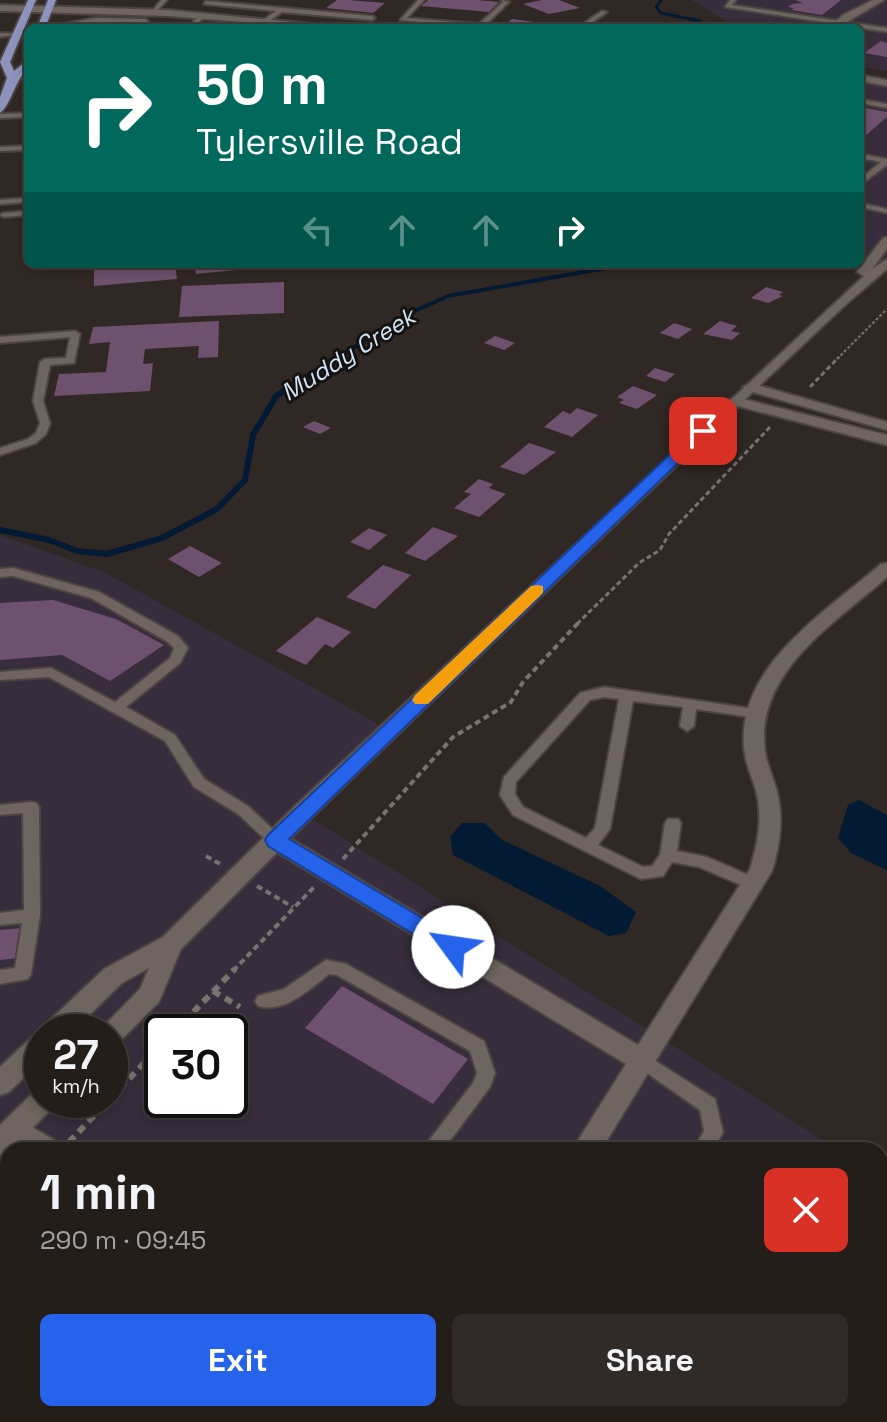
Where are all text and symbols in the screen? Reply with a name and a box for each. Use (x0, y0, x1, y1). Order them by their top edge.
text: 50 m (196, 49, 328, 120)
icon: right (64, 56, 168, 160)
text: Tylersville Road (196, 119, 463, 165)
icon: left (296, 208, 340, 252)
icon: ahead (380, 208, 424, 252)
icon: ahead (464, 208, 508, 252)
icon: right (548, 208, 592, 252)
water label: Muddy Creek (275, 299, 424, 408)
pin (669, 397, 737, 465)
icon: arrive (681, 409, 725, 453)
position arrow (411, 905, 495, 989)
speed limit sign: 30 (144, 1014, 248, 1118)
text: 27 (53, 1030, 99, 1081)
text: km/h (52, 1073, 100, 1099)
text: 1 min (40, 1162, 157, 1223)
button: close (764, 1168, 848, 1252)
text: 290 m · 09:45 (40, 1223, 206, 1257)
button: Exit (40, 1314, 436, 1406)
button: Share (452, 1314, 848, 1406)

